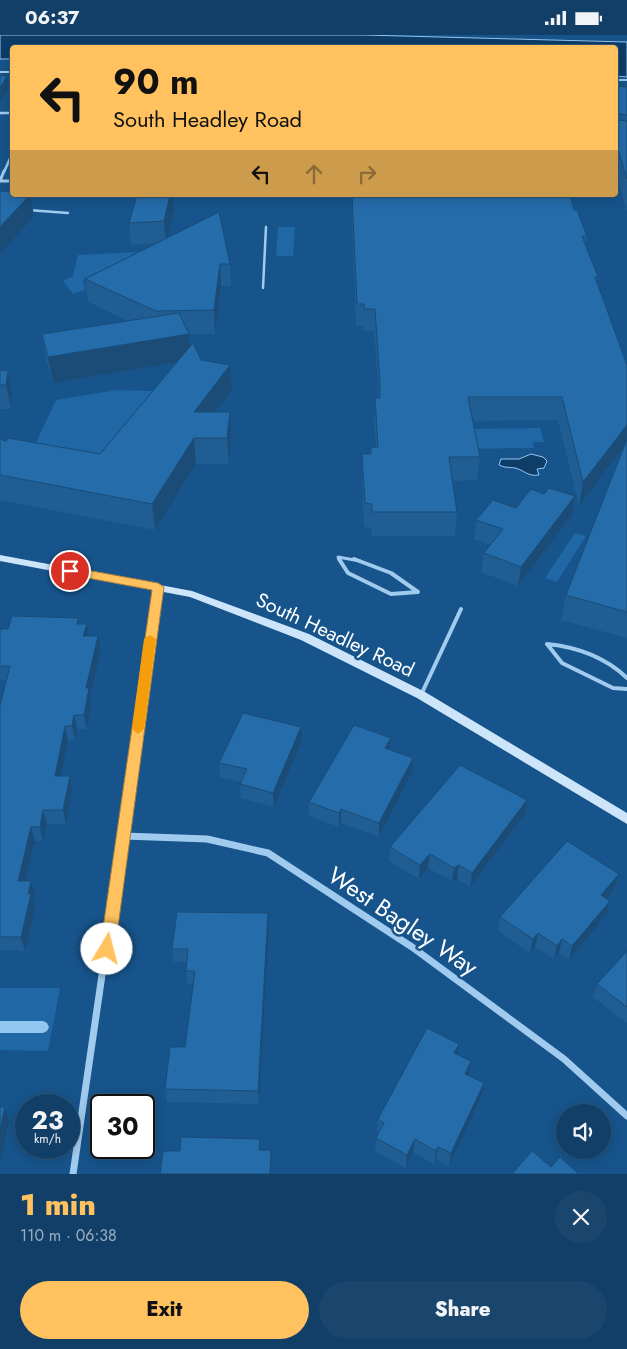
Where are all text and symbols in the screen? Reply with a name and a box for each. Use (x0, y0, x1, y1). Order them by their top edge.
text: 06:37 (25, 4, 79, 31)
text: 90 m (113, 57, 199, 107)
icon: left (30, 65, 95, 130)
text: South Headley Road (113, 103, 302, 135)
icon: left (247, 160, 275, 188)
icon: ahead (300, 160, 328, 188)
icon: right (353, 160, 381, 188)
pin (49, 550, 91, 592)
icon: arrive (56, 557, 84, 585)
street label: South Headley Road (251, 586, 419, 684)
street label: West Bagley Way (321, 858, 485, 984)
position arrow (80, 922, 132, 974)
speed limit sign: 30 (90, 1094, 155, 1159)
text: 23 (32, 1102, 63, 1138)
map controls (556, 1104, 611, 1159)
button: sound (556, 1104, 611, 1159)
text: km/h (34, 1130, 61, 1148)
text: 1 min (20, 1183, 96, 1226)
button: close (555, 1191, 607, 1243)
text: 110 m · 06:38 (20, 1224, 117, 1247)
button: Exit (20, 1281, 309, 1339)
button: Share (319, 1281, 607, 1339)

